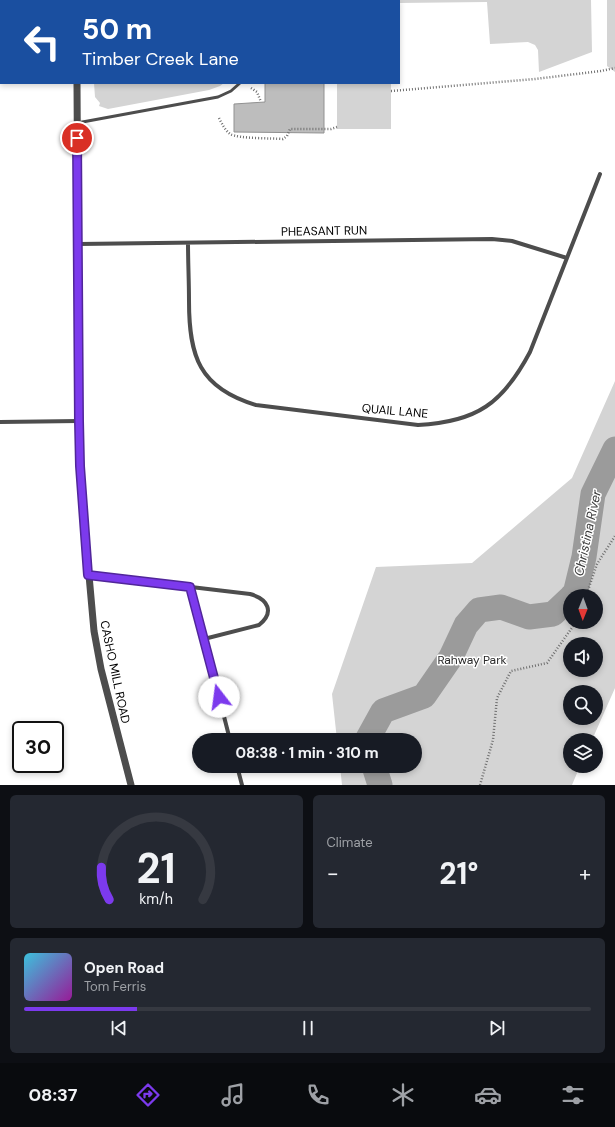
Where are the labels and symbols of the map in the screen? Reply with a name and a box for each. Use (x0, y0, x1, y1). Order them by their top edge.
pin (60, 121, 94, 155)
street label: PHEASANT RUN (281, 222, 367, 240)
street label: QUAIL LANE (361, 400, 429, 422)
water label: Christina River (570, 487, 605, 578)
north arrow (563, 589, 603, 629)
street label: CASHO MILL ROAD (96, 619, 134, 725)
park label: Rahway Park (437, 652, 507, 668)
position arrow (198, 676, 240, 718)
speed limit sign: 30 (12, 721, 64, 773)

